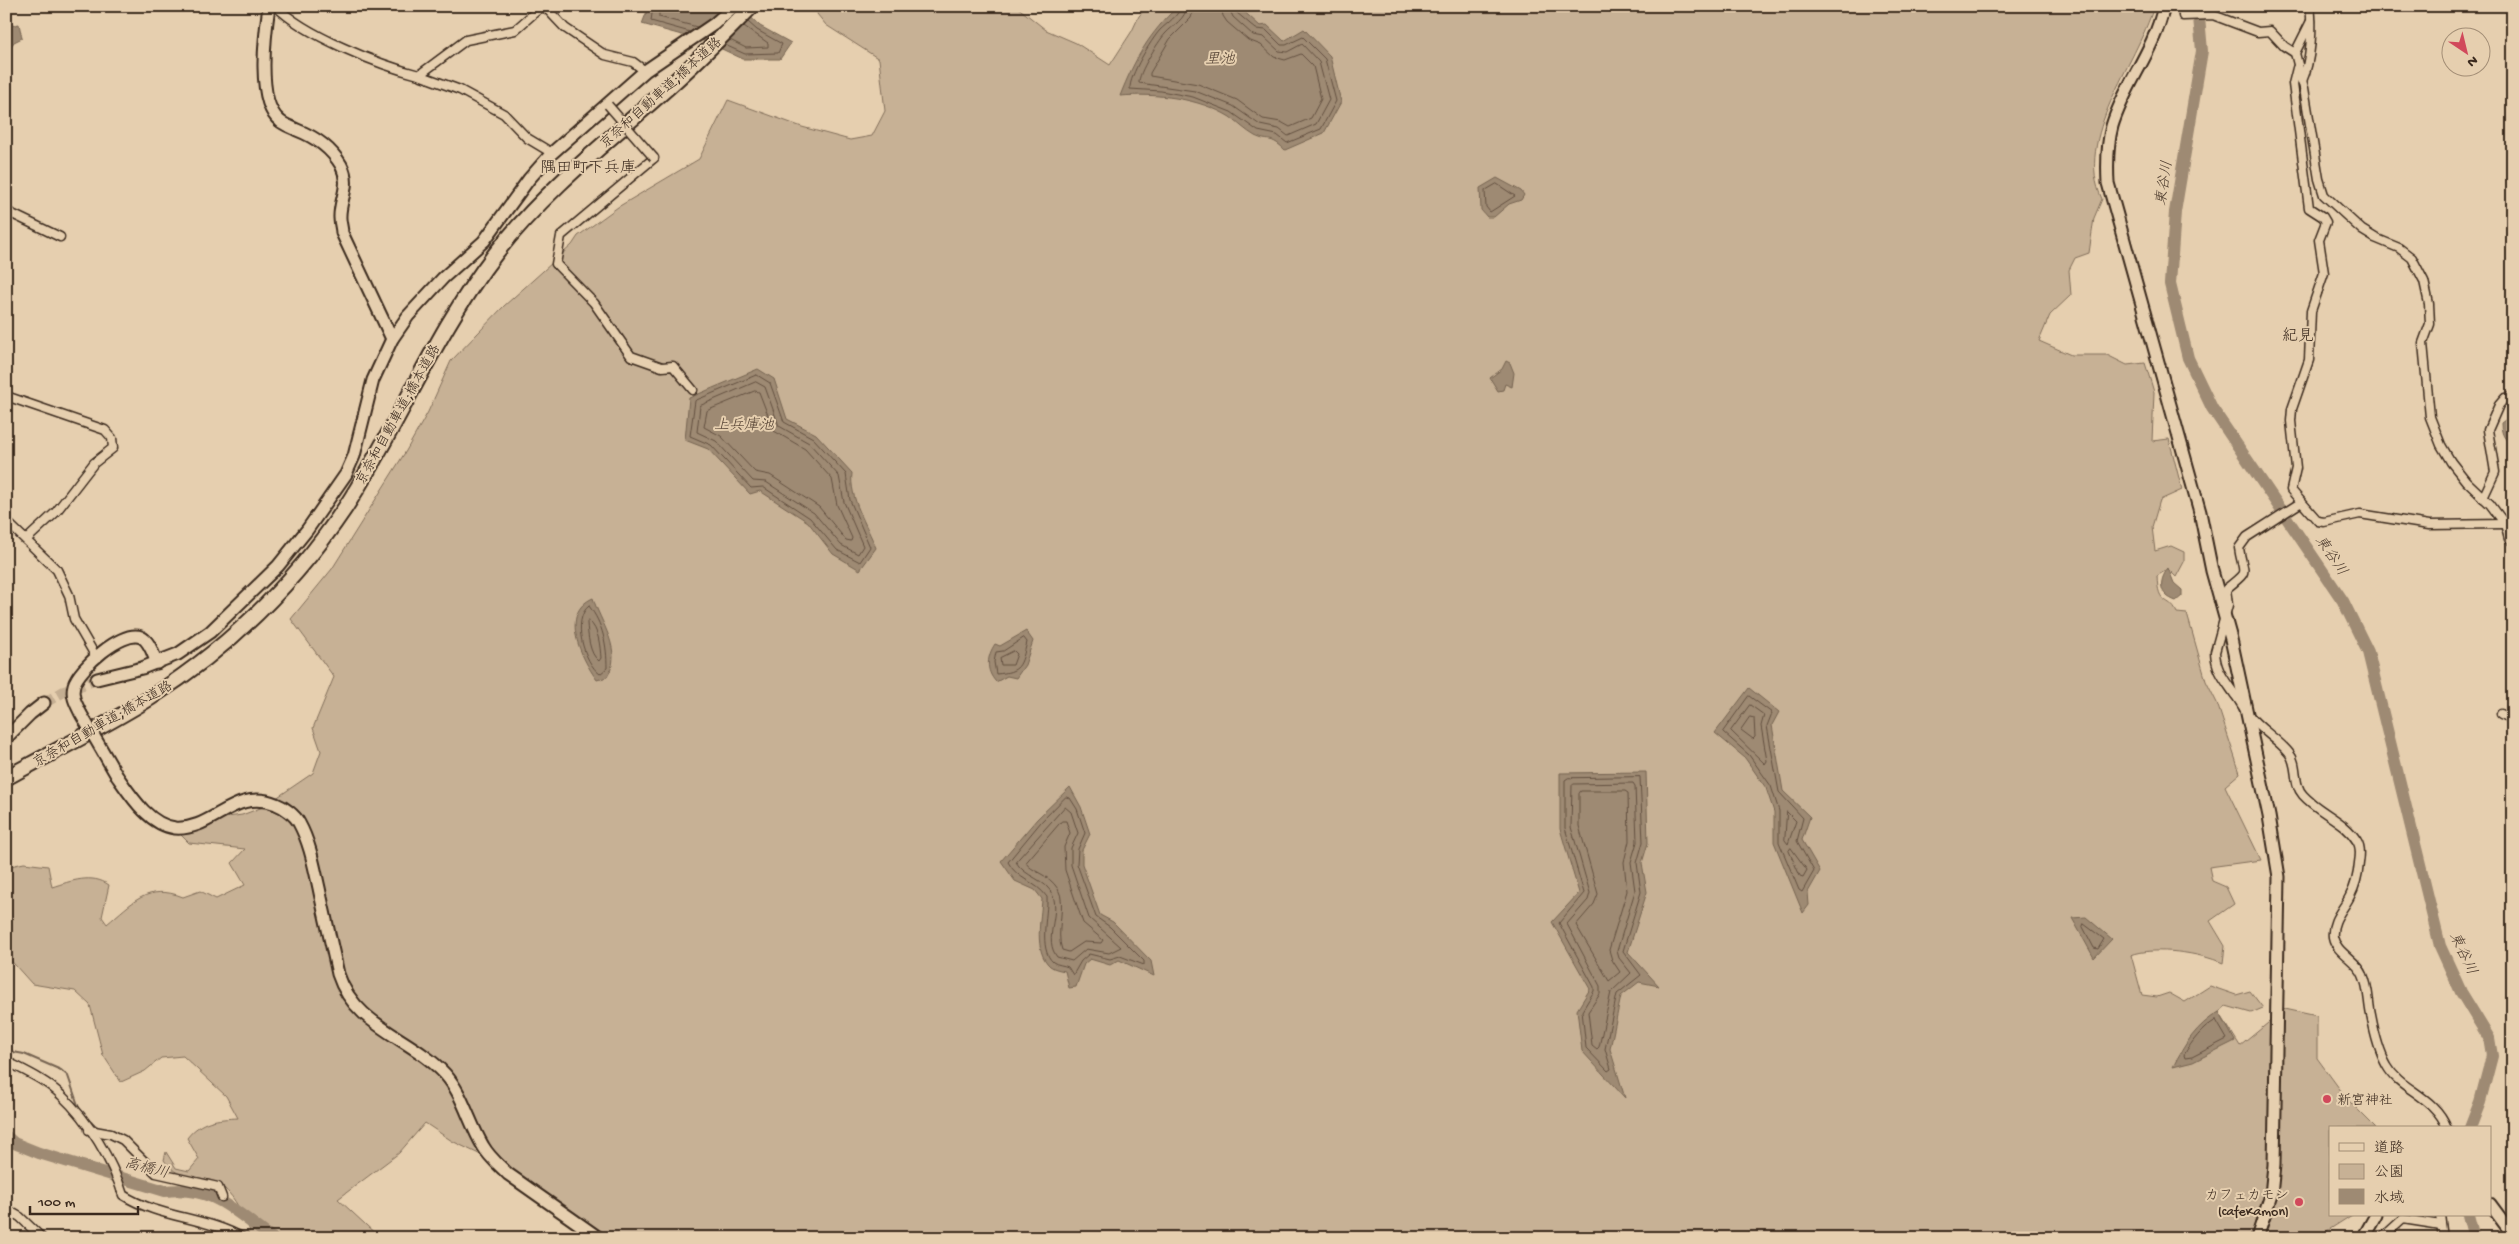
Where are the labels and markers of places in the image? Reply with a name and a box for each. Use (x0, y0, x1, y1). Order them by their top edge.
marker: 新宮神社 (2321, 1093, 2333, 1105)
place label: 新宮神社 (2337, 1093, 2393, 1110)
place label: カフェカモン (cafeKamon) (2205, 1188, 2289, 1221)
marker: カフェカモン (cafeKamon) (2293, 1196, 2305, 1208)

